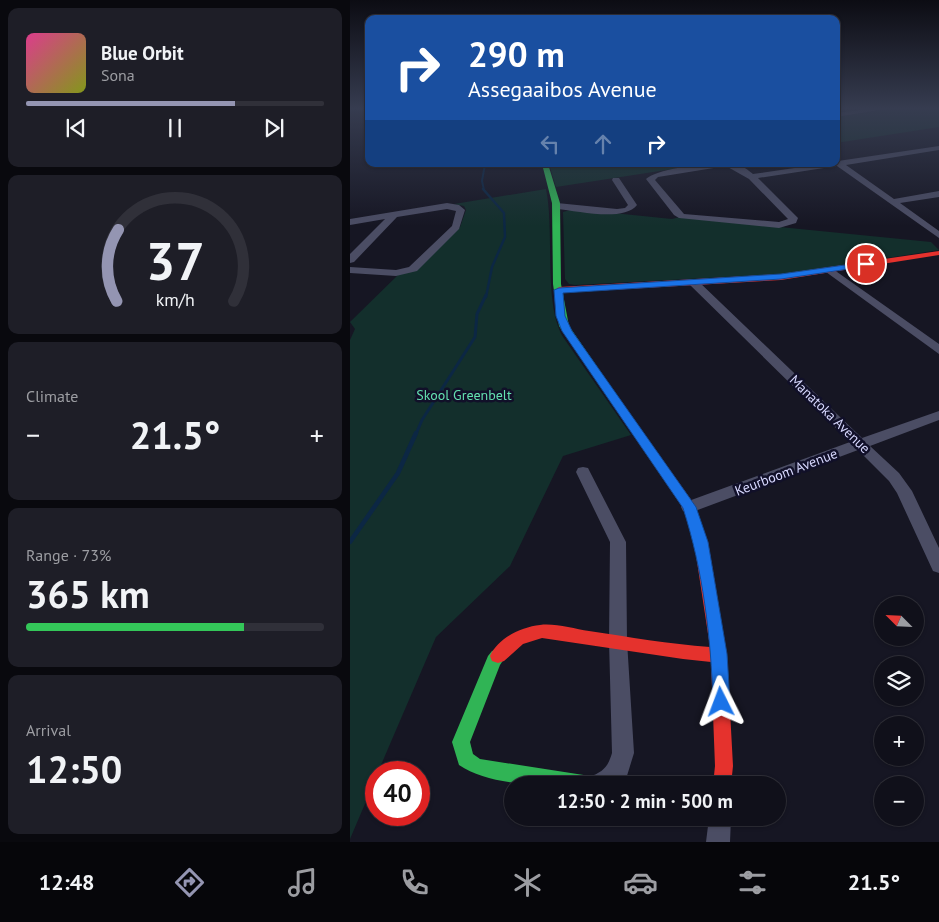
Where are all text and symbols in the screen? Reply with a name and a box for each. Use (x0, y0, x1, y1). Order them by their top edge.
text: 290 m (468, 31, 565, 77)
icon: right (385, 35, 450, 100)
text: Blue Orbit (101, 41, 184, 65)
text: Sona (101, 65, 135, 85)
text: Assegaaibos Avenue (468, 75, 657, 103)
icon: previous (62, 114, 90, 142)
icon: pause (161, 114, 189, 142)
icon: next (260, 114, 288, 142)
icon: left (536, 130, 564, 158)
icon: ahead (589, 130, 617, 158)
icon: right (642, 130, 670, 158)
text: 37 (146, 227, 204, 294)
pin (845, 243, 887, 285)
icon: arrive (852, 250, 880, 278)
text: km/h (155, 288, 195, 311)
street label: Manatoka Avenue (786, 371, 874, 457)
text: Climate (26, 386, 78, 406)
park label: Skool Greenbelt (416, 386, 512, 404)
text: 21.5° (130, 410, 220, 459)
text: − (26, 416, 40, 453)
text: + (310, 416, 324, 453)
street label: Keurboom Avenue (732, 444, 840, 500)
text: Range · 73% (26, 545, 111, 565)
text: 365 km (26, 569, 150, 618)
north arrow (874, 596, 924, 646)
map controls (874, 596, 924, 826)
button: layers (874, 656, 924, 706)
position arrow (694, 675, 746, 727)
button: + (874, 716, 924, 766)
text: Arrival (26, 720, 71, 740)
text: 12:50 (26, 744, 122, 793)
speed limit sign: 40 (365, 761, 430, 826)
button: − (874, 776, 924, 826)
text: 12:50 · 2 min · 500 m (557, 789, 733, 813)
icon: directions (172, 865, 207, 900)
icon: music (285, 865, 320, 900)
icon: phone (397, 865, 432, 900)
icon: climate (510, 865, 545, 900)
icon: car (623, 865, 658, 900)
icon: filters (735, 865, 770, 900)
text: 12:48 (39, 868, 95, 896)
text: 21.5° (848, 868, 900, 896)

